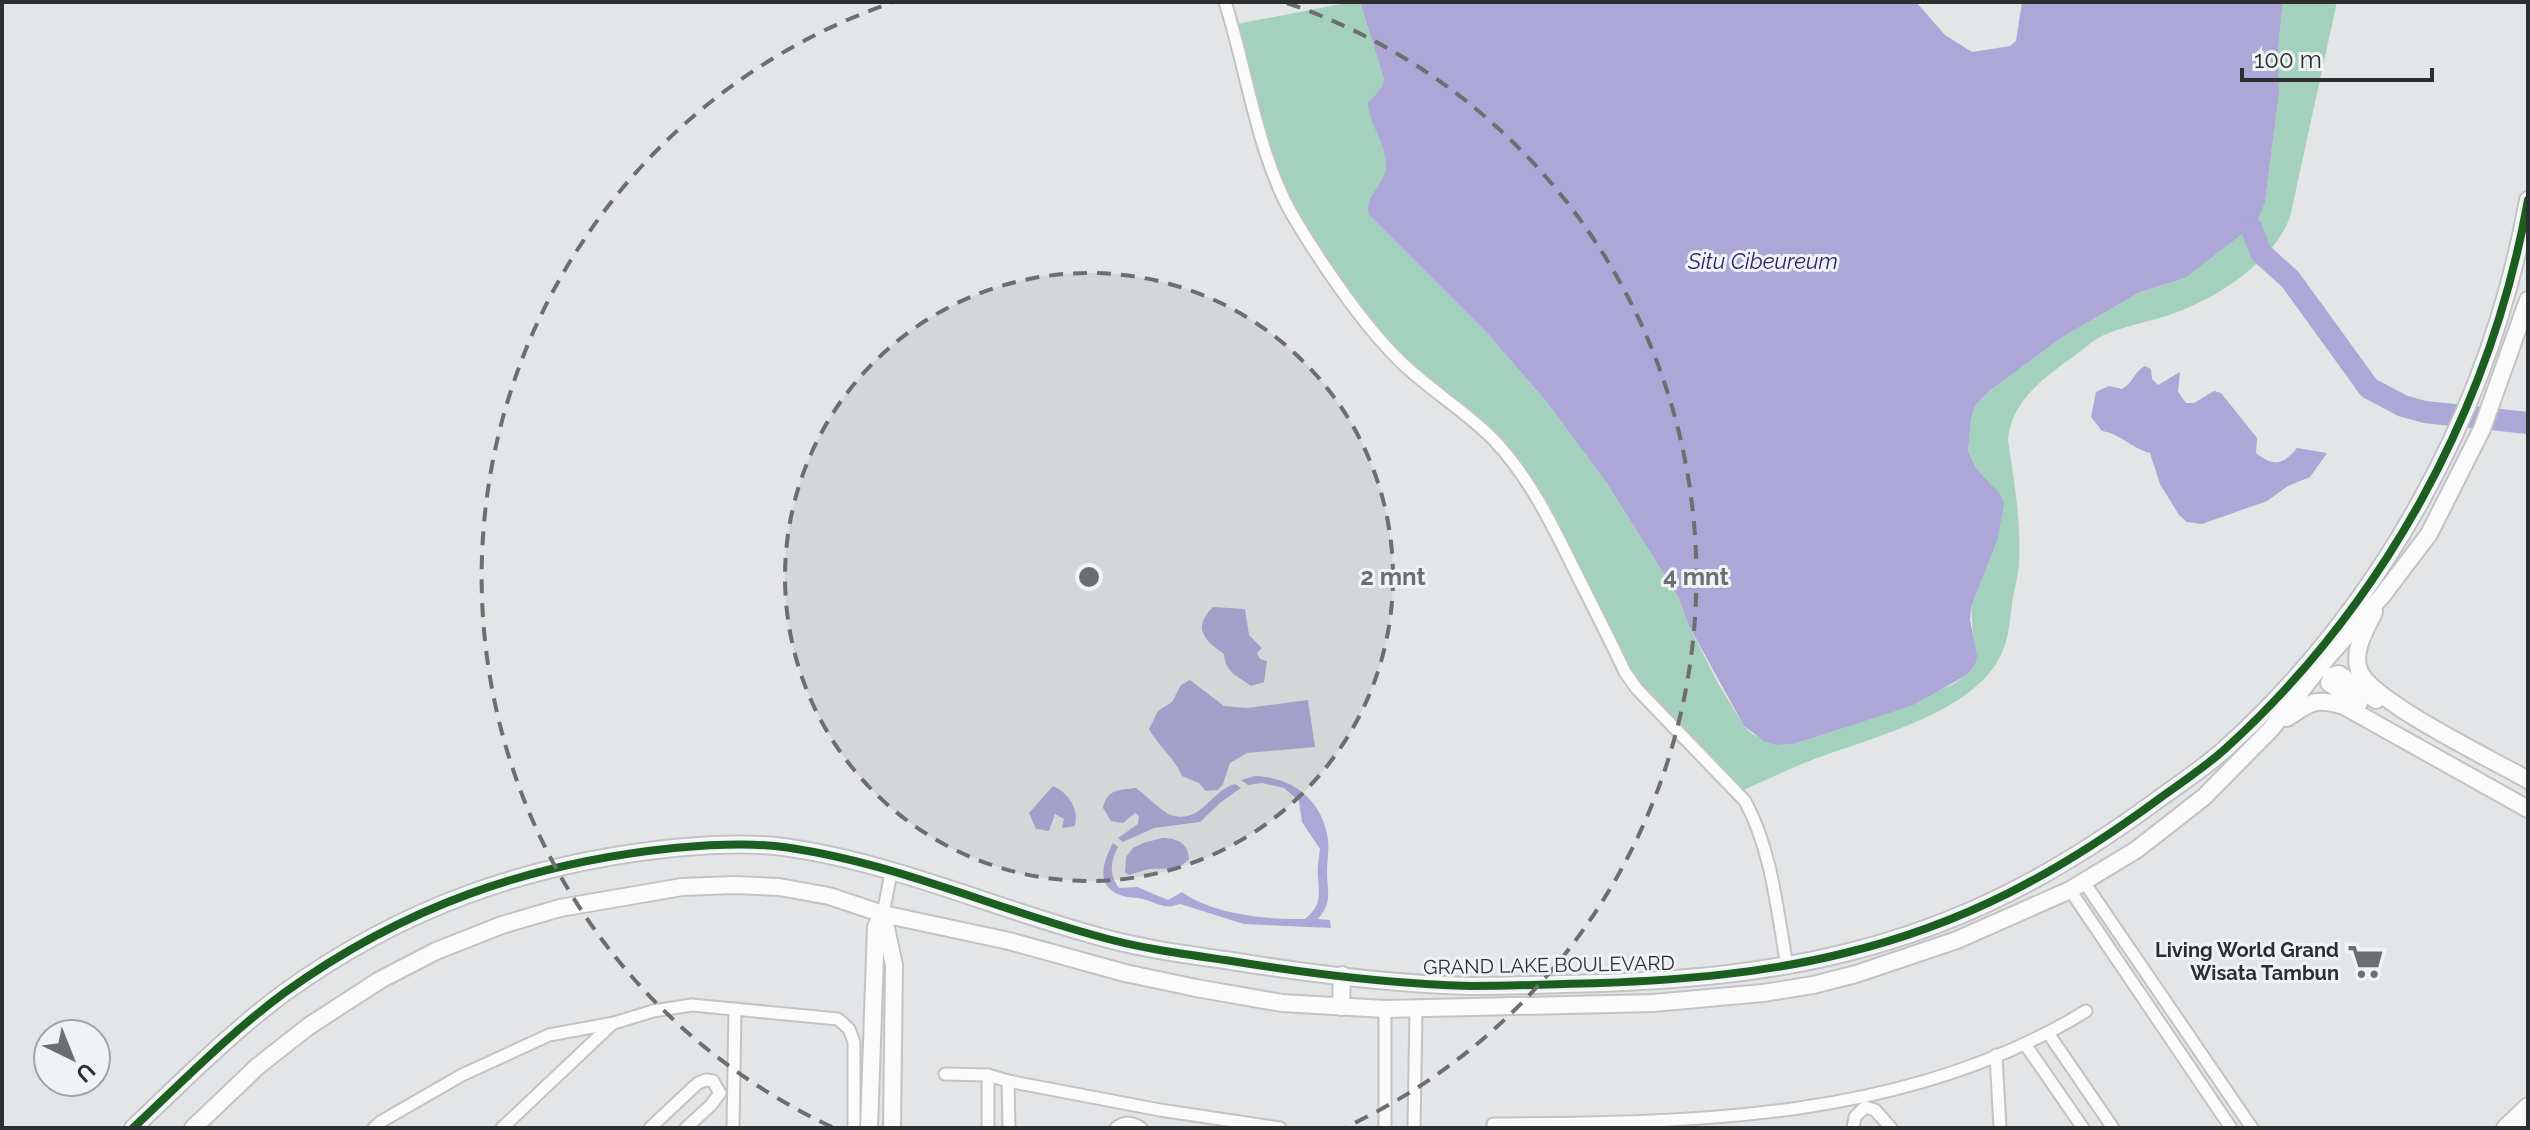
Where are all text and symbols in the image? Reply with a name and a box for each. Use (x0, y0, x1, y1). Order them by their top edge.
scale bar (2242, 32, 2432, 82)
text: 100 m (2254, 45, 2322, 74)
water label: Situ Cibeureum (1687, 248, 1838, 274)
text: 2 mnt (1360, 562, 1426, 591)
text: 4 mnt (1663, 562, 1729, 591)
centre of rings (1075, 563, 1103, 591)
place label: Living World Grand Wisata Tambun (2155, 938, 2339, 985)
supermarket icon: Living World Grand Wisata Tambun (2346, 943, 2384, 981)
street label: GRAND LAKE BOULEVARD (1423, 951, 1675, 979)
north arrow (32, 1018, 112, 1098)
text: U (71, 1057, 101, 1088)

